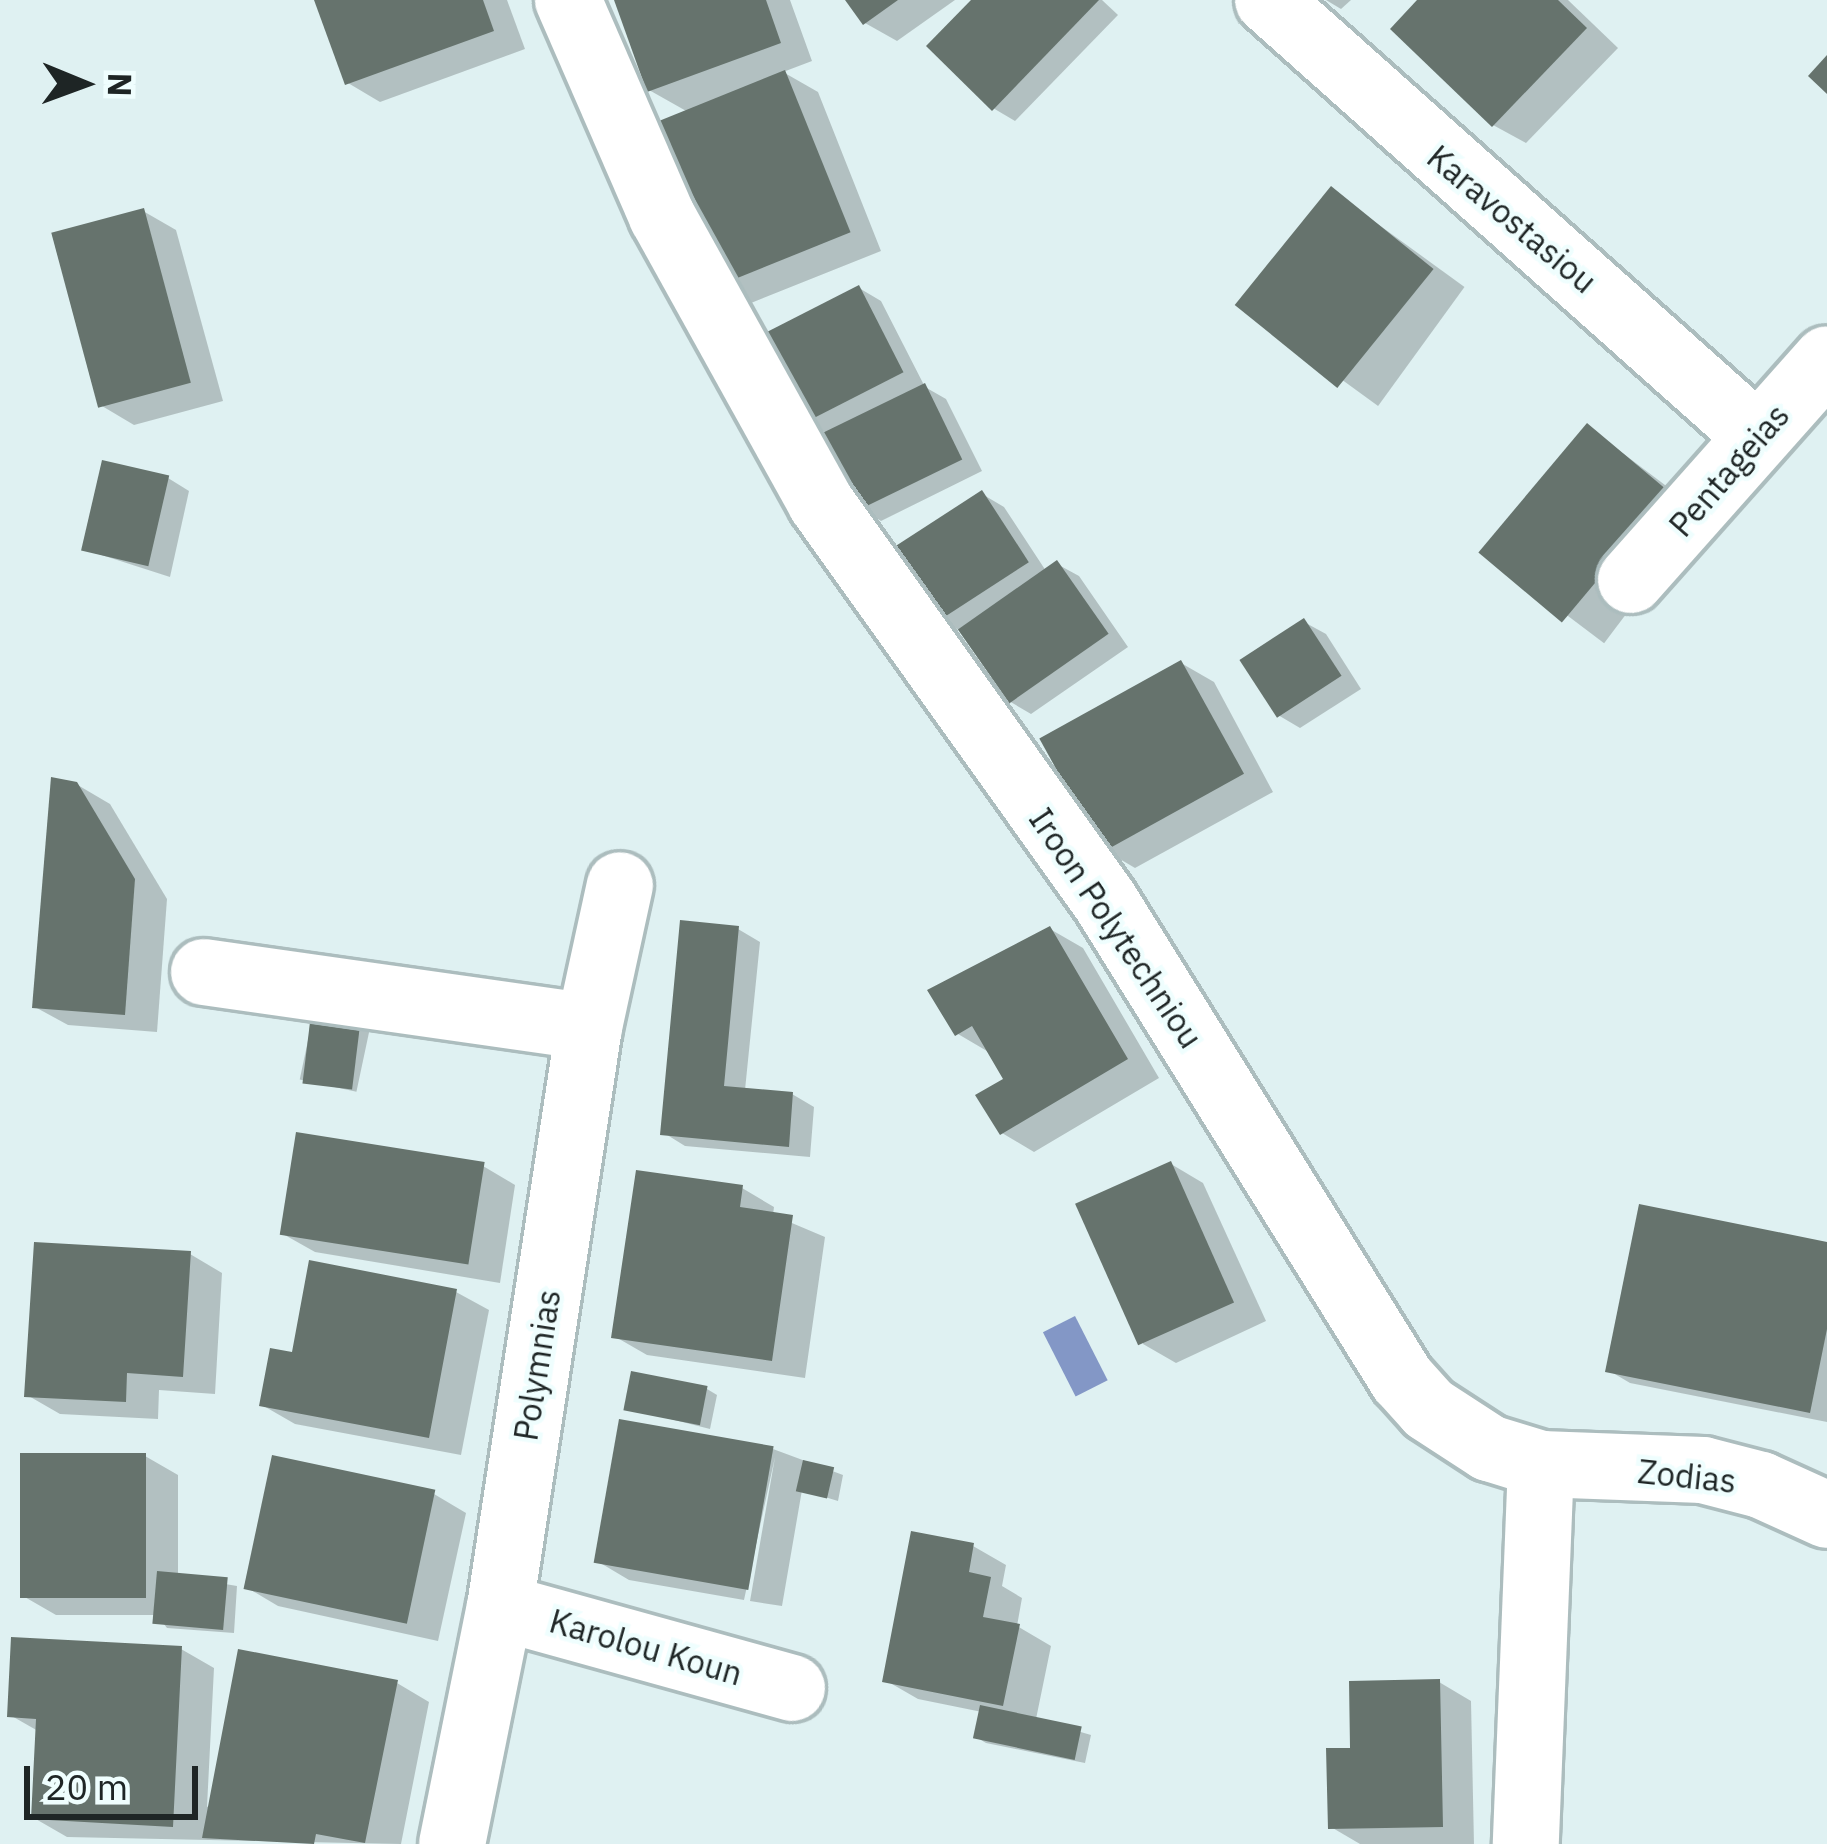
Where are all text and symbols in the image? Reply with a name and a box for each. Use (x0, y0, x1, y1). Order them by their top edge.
north arrow (24, 24, 144, 144)
text: N (99, 72, 142, 97)
street label: Karavostasiou (1419, 137, 1605, 301)
street label: Pentageias (1661, 396, 1797, 544)
street label: Iroon Polytechniou (1021, 801, 1211, 1055)
street label: Polymnias (506, 1287, 568, 1443)
street label: Zodias (1636, 1451, 1738, 1501)
street label: Karolou Koun (545, 1601, 747, 1693)
scale bar (30, 1742, 204, 1816)
text: 20 m (45, 1763, 128, 1810)

